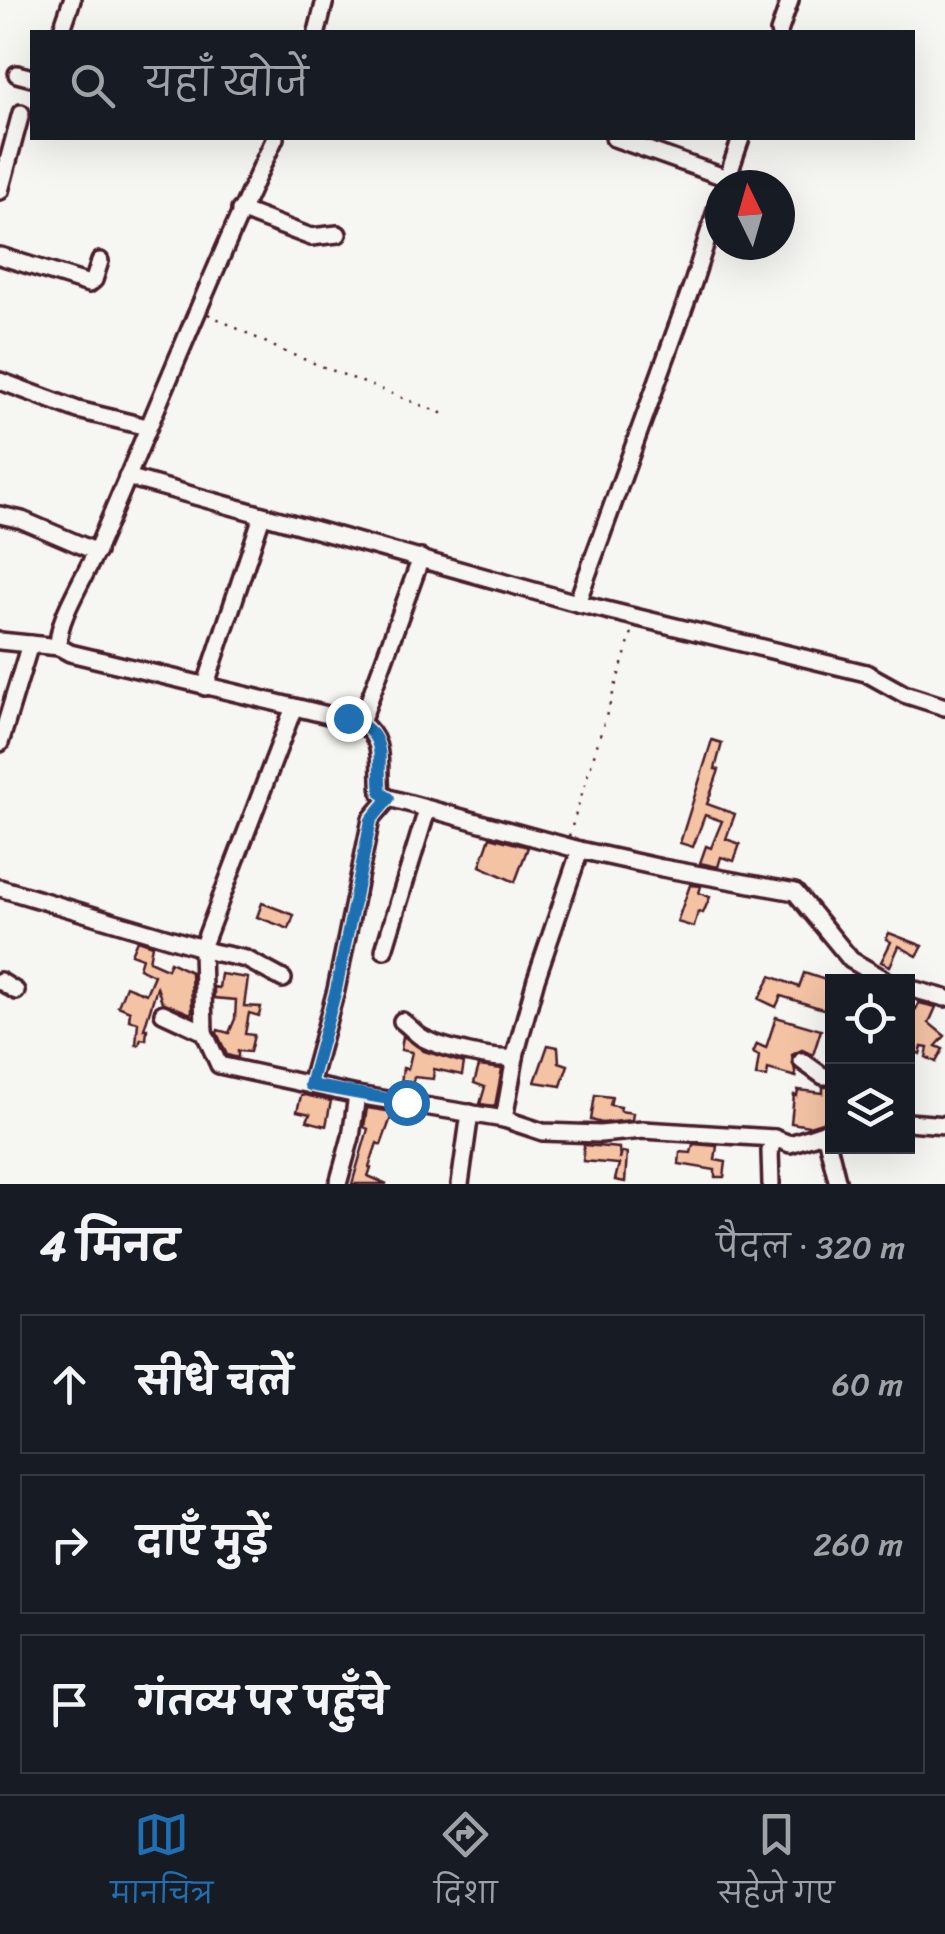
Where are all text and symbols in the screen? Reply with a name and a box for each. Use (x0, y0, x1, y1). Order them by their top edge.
search box (30, 30, 915, 140)
text: यहाँ खोजें (145, 49, 308, 116)
icon: search (65, 58, 120, 113)
north arrow (705, 170, 795, 260)
route end (326, 696, 372, 742)
map controls (825, 974, 915, 1154)
button: locate (825, 974, 915, 1064)
button: layers (825, 1064, 915, 1154)
route start (384, 1080, 430, 1126)
text: 4 मिनट (40, 1209, 179, 1283)
text: पैदल · 320 m (717, 1219, 905, 1276)
text: सीधे चलें (137, 1348, 293, 1415)
text: 60 m (832, 1356, 903, 1413)
icon: ahead (42, 1357, 97, 1412)
text: दाएँ मुड़ें (137, 1508, 269, 1575)
text: 260 m (813, 1516, 903, 1573)
icon: right (42, 1517, 97, 1572)
text: गंतव्य पर पहुँचे (137, 1668, 388, 1735)
icon: arrive (42, 1677, 97, 1732)
tab: मानचित्र (110, 1807, 213, 1924)
tab: दिशा (434, 1807, 497, 1924)
tab: सहेजे गए (718, 1807, 835, 1924)

